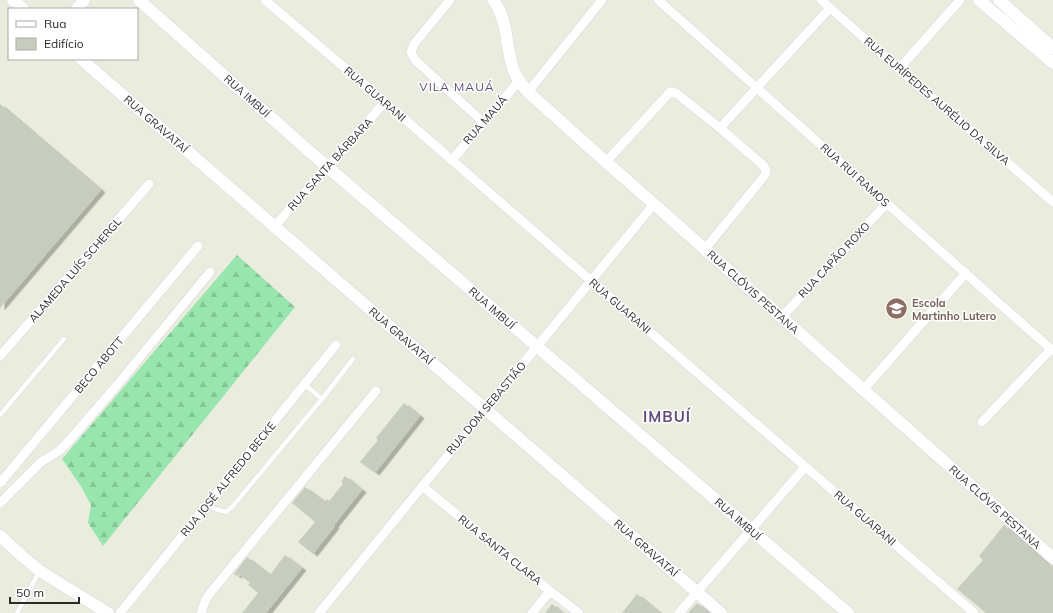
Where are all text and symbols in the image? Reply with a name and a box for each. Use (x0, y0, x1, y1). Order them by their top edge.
legend (8, 8, 138, 60)
text: Rua (44, 16, 66, 31)
street label: RUA EURÍPEDES AURÉLIO DA SILVA (861, 34, 1013, 168)
text: Edifício (44, 36, 84, 51)
street label: RUA GUARANI (341, 63, 409, 125)
street label: RUA IMBUÍ (221, 72, 274, 121)
district label: VILA MAUÁ (419, 79, 495, 94)
street label: RUA GRAVATAÍ (121, 92, 192, 156)
street label: RUA MAUÁ (460, 93, 510, 147)
street label: RUA SANTA BÁRBARA (284, 115, 376, 213)
street label: RUA RUI RAMOS (818, 140, 893, 210)
street label: ALAMEDA LUÍS SCHERGL (26, 215, 124, 325)
street label: RUA CAPÃO ROXO (795, 219, 873, 301)
street label: RUA CLÓVIS PESTANA (704, 247, 802, 337)
street label: RUA GUARANI (586, 275, 654, 337)
street label: RUA IMBUÍ (466, 284, 519, 333)
school or university icon: Escola Martinho Lutero (883, 296, 909, 322)
place label: Escola Martinho Lutero (912, 296, 997, 323)
street label: RUA GRAVATAÍ (366, 304, 437, 368)
street label: BECO ABOTT (71, 334, 127, 396)
street label: RUA DOM SEBASTIÃO (443, 359, 529, 457)
district label: IMBUÍ (643, 407, 692, 426)
street label: RUA JOSÉ ALFREDO BECKE (177, 419, 279, 539)
street label: RUA CLÓVIS PESTANA (946, 462, 1044, 552)
street label: RUA GUARANI (831, 487, 899, 549)
street label: RUA IMBUÍ (712, 495, 765, 544)
street label: RUA SANTA CLARA (455, 512, 545, 588)
street label: RUA GRAVATAÍ (611, 516, 682, 580)
scale bar (10, 579, 79, 605)
text: 50 m (16, 585, 44, 600)

